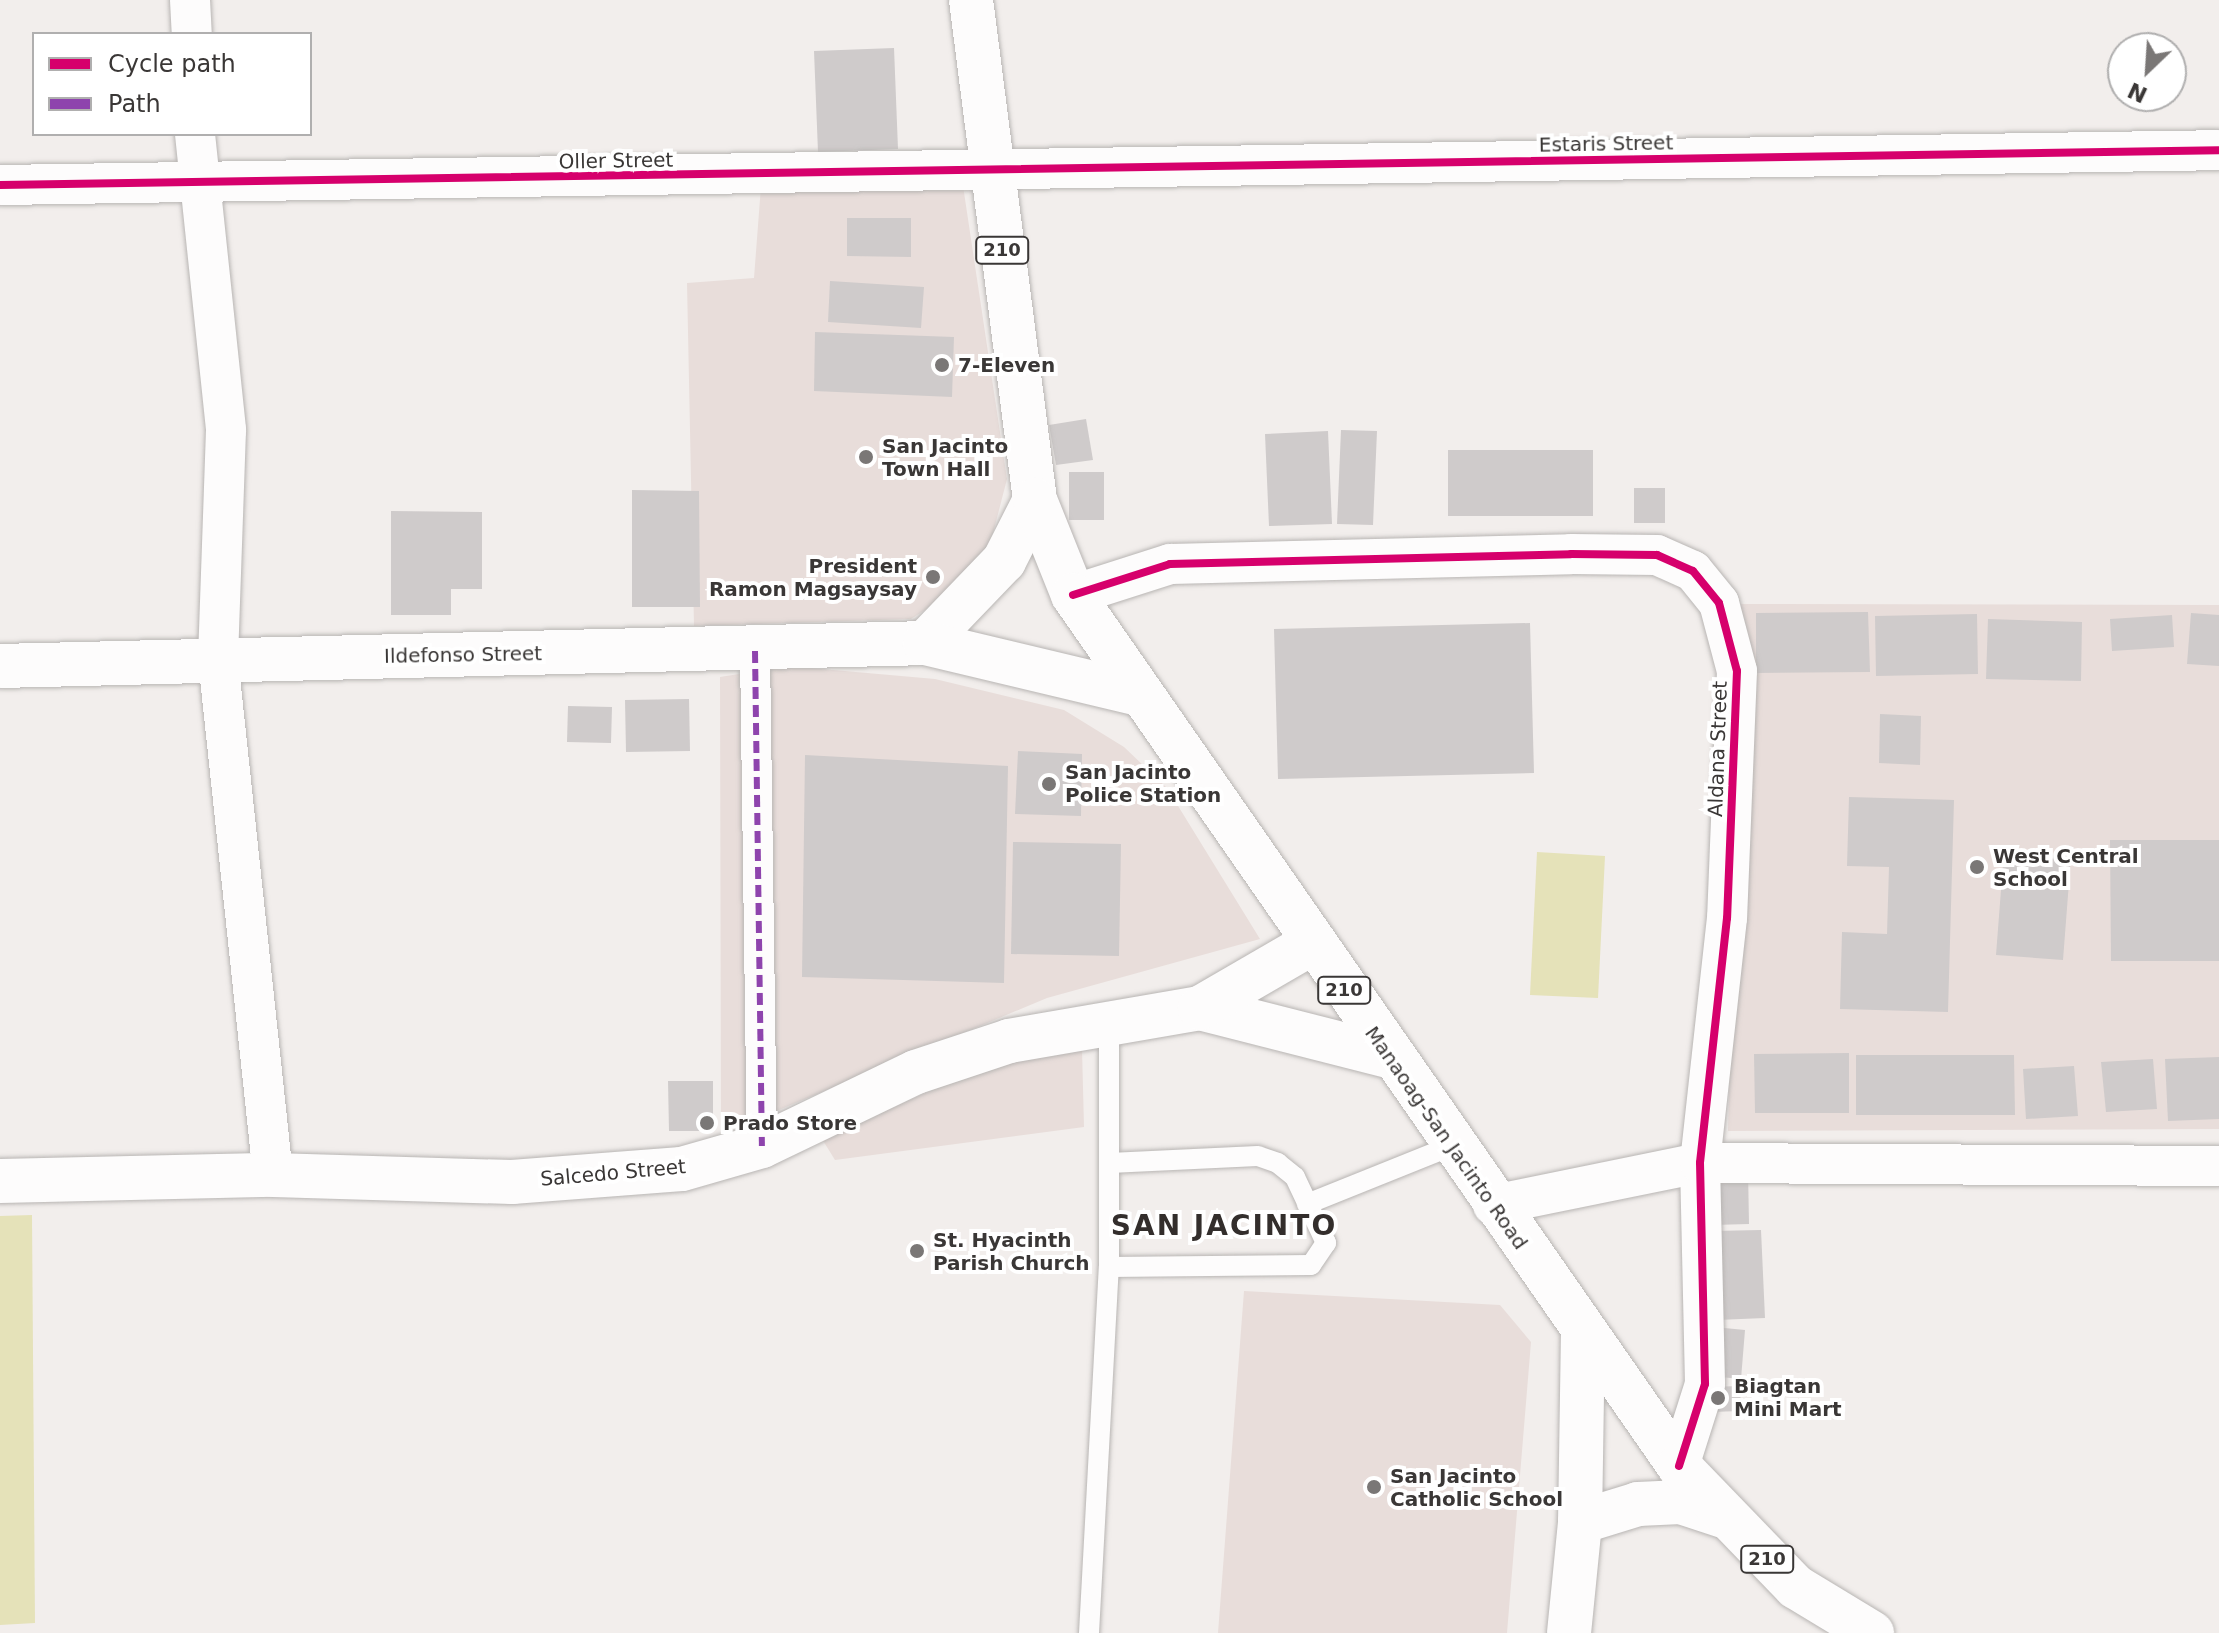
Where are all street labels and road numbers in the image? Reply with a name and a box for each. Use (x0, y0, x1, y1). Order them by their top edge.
street label: Estaris Street (1539, 131, 1673, 157)
street label: Oller Street (559, 148, 673, 174)
road number: 210 (974, 236, 1030, 264)
street label: Ildefonso Street (384, 642, 542, 668)
street label: Aldana Street (1704, 680, 1732, 818)
road number: 210 (1316, 976, 1372, 1004)
street label: Manaoag-San Jacinto Road (1360, 1022, 1532, 1254)
street label: Salcedo Street (539, 1155, 687, 1191)
road number: 210 (1739, 1545, 1795, 1573)

